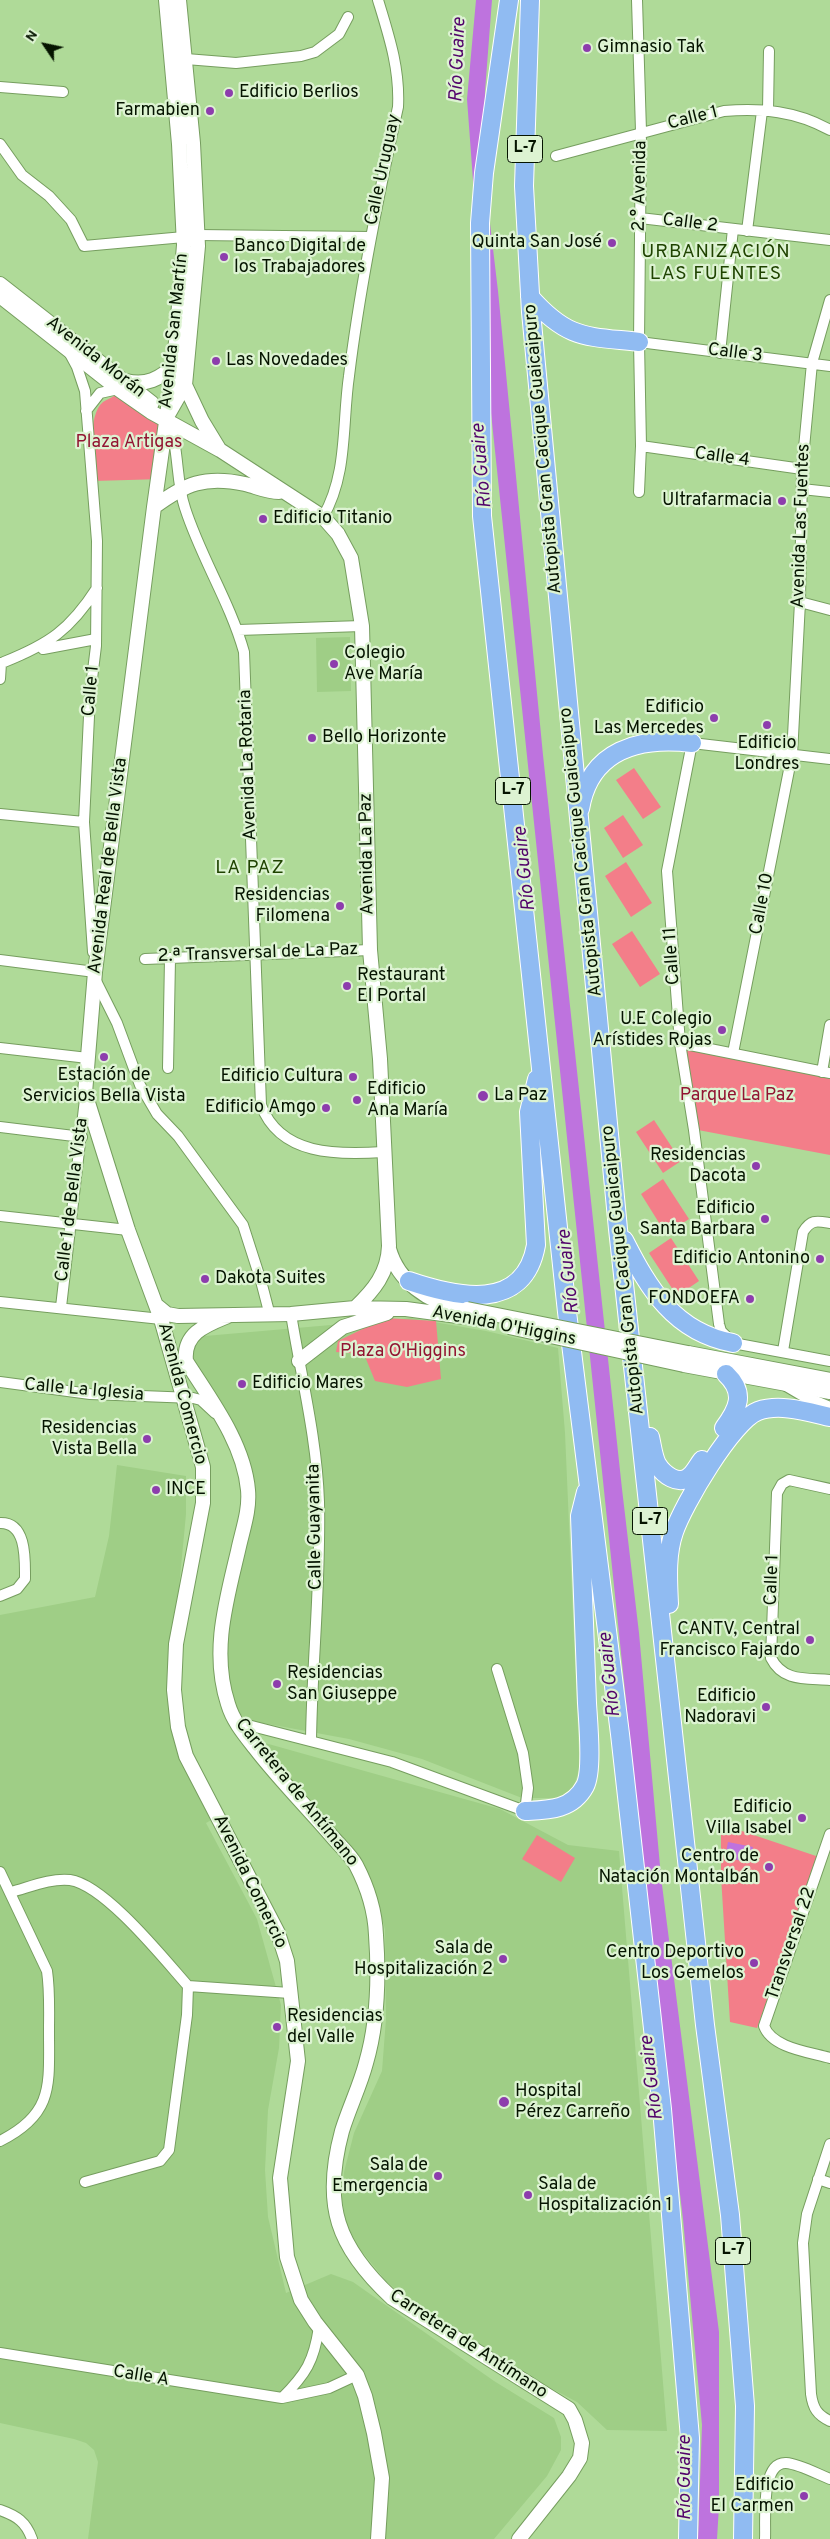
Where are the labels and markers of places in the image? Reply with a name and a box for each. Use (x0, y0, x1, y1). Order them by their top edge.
place label: Gimnasio Tak (597, 37, 705, 59)
marker: Gimnasio Tak (581, 42, 593, 54)
place label: Edificio Berlios (239, 82, 359, 104)
marker: Edificio Berlios (223, 87, 235, 99)
place label: Farmabien (115, 100, 200, 122)
marker: Farmabien (204, 105, 216, 117)
place label: Quinta San José (471, 232, 602, 254)
place label: Banco Digital de los Trabajadores (234, 236, 366, 278)
marker: Quinta San José (606, 237, 618, 249)
marker: Banco Digital de los Trabajadores (218, 251, 230, 263)
place label: Las Novedades (226, 350, 348, 372)
marker: Las Novedades (210, 355, 222, 367)
place label: Ultrafarmacia (662, 490, 772, 512)
marker: Ultrafarmacia (776, 495, 788, 507)
place label: Edificio Titanio (273, 508, 392, 530)
marker: Edificio Titanio (257, 513, 269, 525)
place label: Colegio Ave María (344, 643, 423, 686)
marker: Colegio Ave María (328, 658, 340, 670)
place label: Edificio Las Mercedes (594, 697, 704, 740)
marker: Edificio Las Mercedes (708, 712, 720, 724)
marker: Edificio Londres (761, 719, 773, 731)
place label: Bello Horizonte (322, 727, 446, 749)
marker: Bello Horizonte (306, 732, 318, 744)
place label: Edificio Londres (734, 733, 800, 776)
place label: Residencias Filomena (234, 885, 330, 928)
marker: Residencias Filomena (334, 900, 346, 912)
place label: Restaurant El Portal (357, 965, 446, 1008)
marker: Restaurant El Portal (341, 980, 353, 992)
place label: U.E Colegio Arístides Rojas (593, 1009, 712, 1052)
marker: U.E Colegio Arístides Rojas (716, 1024, 728, 1036)
marker: Estación de Servicios Bella Vista (98, 1051, 110, 1063)
place label: Estación de Servicios Bella Vista (23, 1065, 185, 1108)
place label: Edificio Cultura (221, 1066, 343, 1088)
marker: Edificio Cultura (347, 1071, 359, 1083)
place label: Edificio Ana María (367, 1079, 448, 1122)
place label: La Paz (494, 1085, 547, 1107)
marker: La Paz (476, 1089, 490, 1103)
marker: Edificio Ana María (351, 1094, 363, 1106)
place label: Edificio Amgo (205, 1097, 316, 1119)
marker: Edificio Amgo (320, 1102, 332, 1114)
place label: Residencias Dacota (650, 1145, 746, 1188)
marker: Residencias Dacota (750, 1160, 762, 1172)
place label: Edificio Santa Barbara (640, 1198, 755, 1240)
marker: Edificio Santa Barbara (759, 1213, 771, 1225)
place label: Edificio Antonino (673, 1248, 810, 1270)
marker: Edificio Antonino (814, 1253, 826, 1265)
place label: Dakota Suites (215, 1268, 326, 1290)
marker: Dakota Suites (199, 1273, 211, 1285)
place label: FONDOEFA (648, 1288, 740, 1310)
marker: FONDOEFA (744, 1293, 756, 1305)
place label: Edificio Mares (252, 1373, 363, 1395)
marker: Edificio Mares (236, 1378, 248, 1390)
place label: Residencias Vista Bella (41, 1418, 137, 1460)
marker: Residencias Vista Bella (141, 1433, 153, 1445)
place label: INCE (166, 1479, 206, 1501)
marker: INCE (150, 1484, 162, 1496)
place label: CANTV, Central Francisco Fajardo (660, 1619, 800, 1662)
marker: CANTV, Central Francisco Fajardo (804, 1634, 816, 1646)
place label: Residencias San Giuseppe (287, 1663, 397, 1706)
marker: Residencias San Giuseppe (271, 1678, 283, 1690)
place label: Edificio Nadoravi (684, 1686, 756, 1728)
marker: Edificio Nadoravi (760, 1701, 772, 1713)
place label: Edificio Villa Isabel (705, 1797, 792, 1840)
marker: Edificio Villa Isabel (796, 1812, 808, 1824)
place label: Centro de Natación Montalbán (598, 1846, 759, 1888)
marker: Centro de Natación Montalbán (763, 1861, 775, 1873)
place label: Sala de Hospitalización 2 (354, 1938, 493, 1980)
place label: Centro Deportivo Los Gemelos (606, 1942, 744, 1985)
marker: Sala de Hospitalización 2 (497, 1953, 509, 1965)
marker: Centro Deportivo Los Gemelos (748, 1957, 760, 1969)
place label: Residencias del Valle (287, 2006, 383, 2048)
marker: Residencias del Valle (271, 2021, 283, 2033)
place label: Hospital Pérez Carreño (515, 2081, 630, 2124)
marker: Hospital Pérez Carreño (497, 2095, 511, 2109)
place label: Sala de Emergencia (332, 2155, 428, 2198)
marker: Sala de Emergencia (432, 2170, 444, 2182)
place label: Sala de Hospitalización 1 (538, 2174, 673, 2216)
marker: Sala de Hospitalización 1 (522, 2189, 534, 2201)
place label: Edificio El Carmen (710, 2475, 794, 2518)
marker: Edificio El Carmen (798, 2490, 810, 2502)

